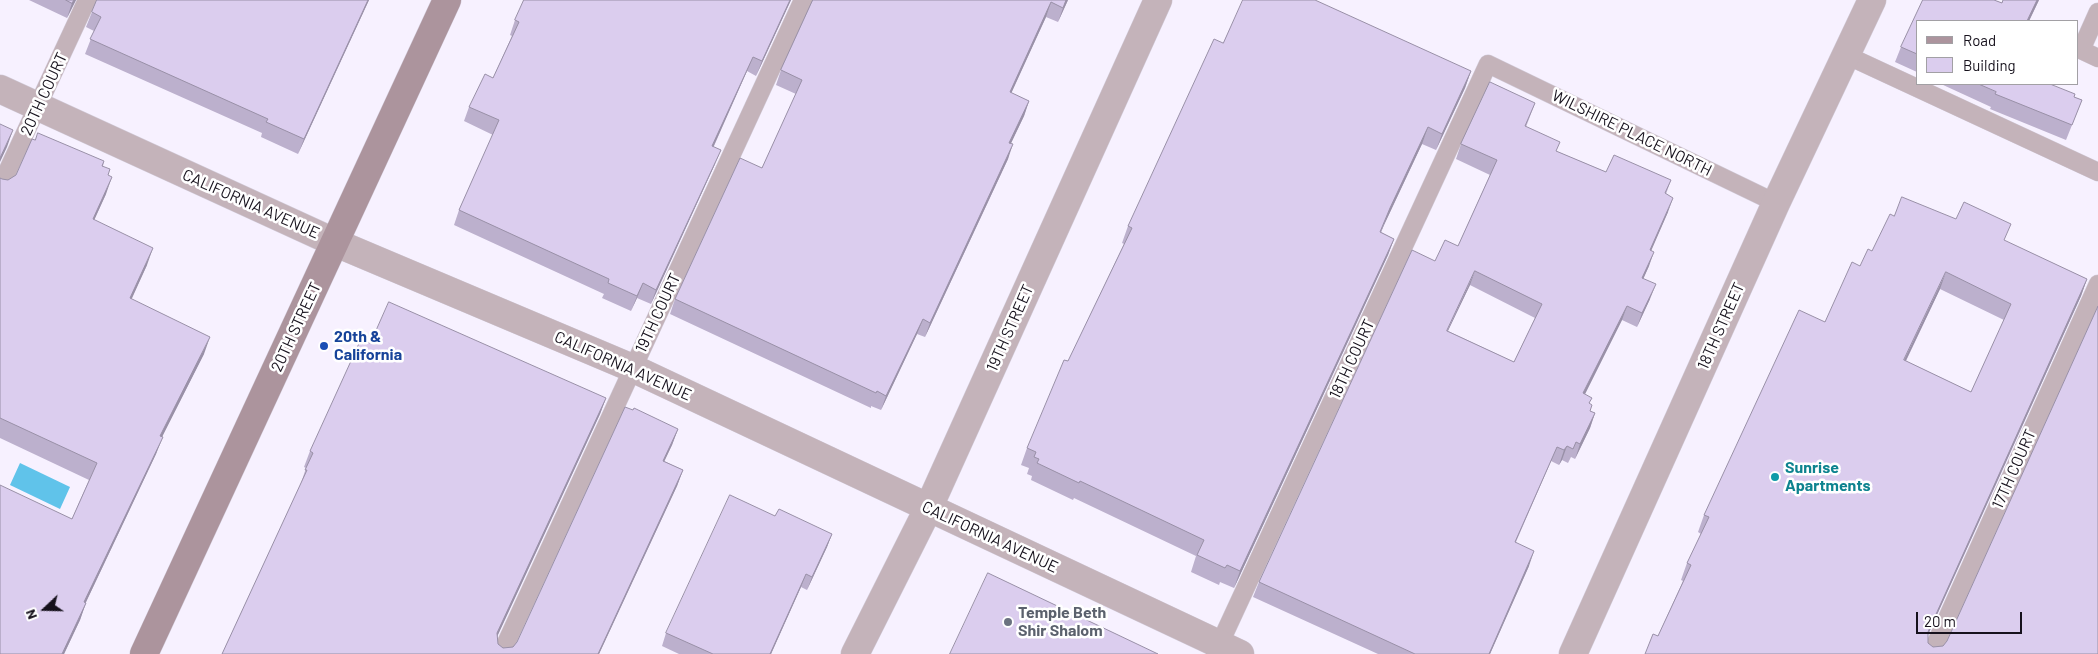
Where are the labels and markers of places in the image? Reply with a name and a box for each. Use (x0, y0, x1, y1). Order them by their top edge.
place label: 20th & California (334, 327, 402, 365)
marker: 20th & California (318, 340, 330, 352)
place label: Sunrise Apartments (1785, 458, 1870, 496)
marker: Sunrise Apartments (1769, 471, 1781, 483)
place label: Temple Beth Shir Shalom (1018, 603, 1106, 641)
marker: Temple Beth Shir Shalom (1002, 616, 1014, 628)

